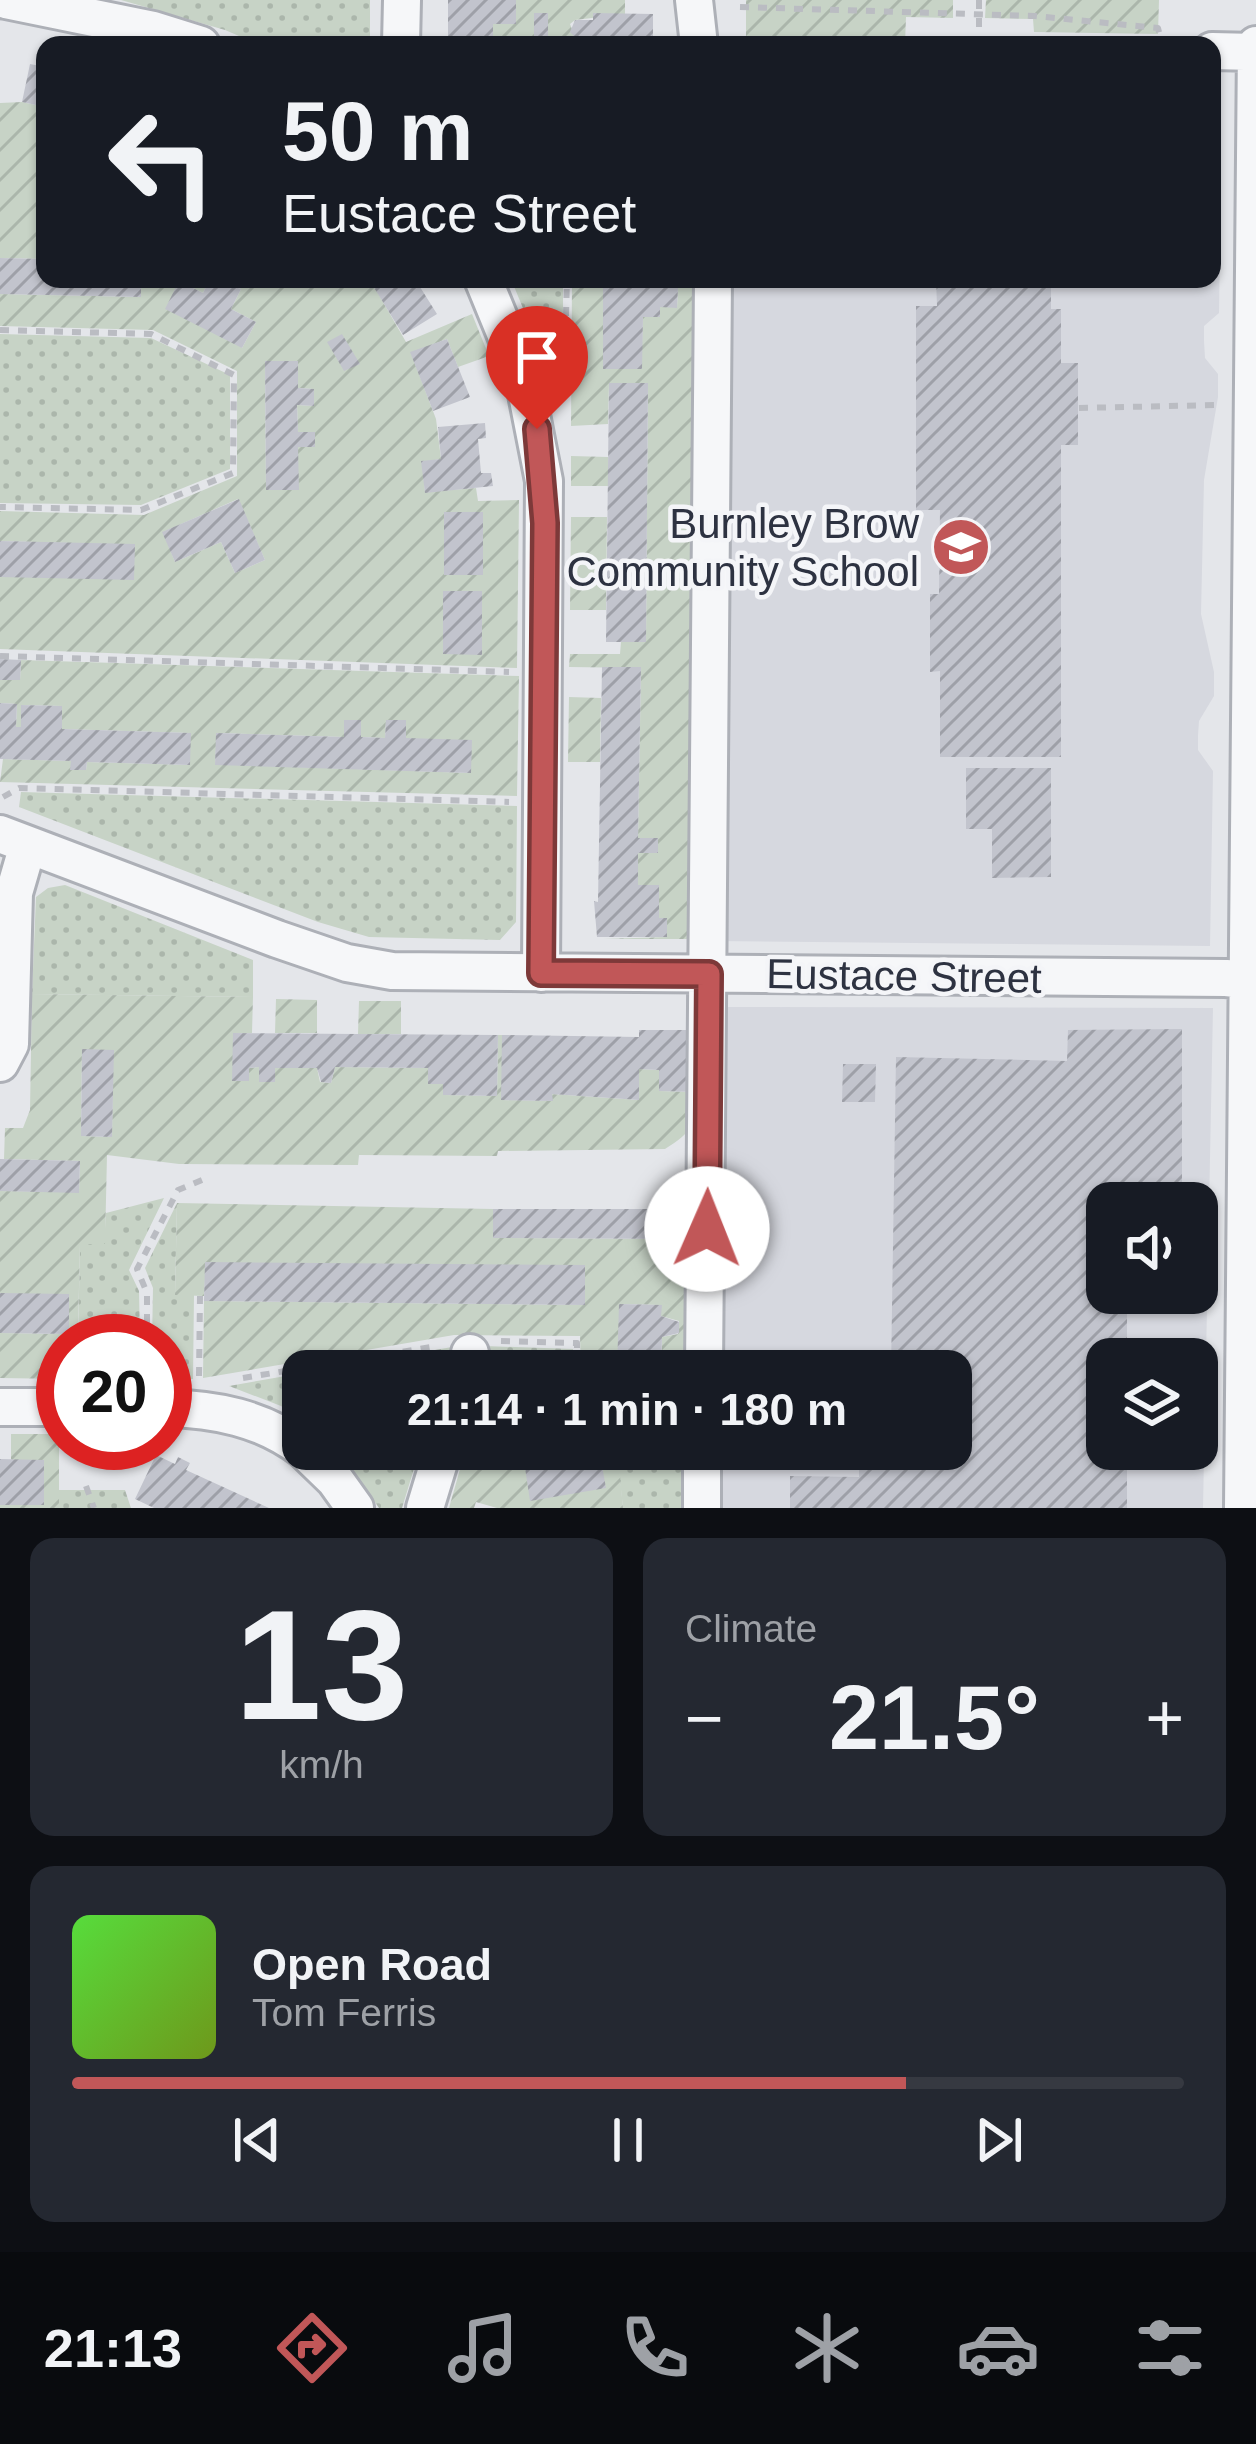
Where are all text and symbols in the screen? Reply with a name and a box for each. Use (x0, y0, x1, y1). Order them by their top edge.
icon: left (84, 84, 240, 240)
text: 50 m (282, 84, 473, 178)
text: Eustace Street (282, 183, 636, 243)
pin (486, 306, 588, 429)
icon: arrive (504, 324, 570, 390)
place label: Burnley Brow Community School (567, 500, 920, 595)
school or university icon: Burnley Brow Community School (930, 516, 992, 578)
street label: Eustace Street (766, 950, 1042, 1002)
position arrow (644, 1166, 770, 1292)
map controls (1086, 1182, 1218, 1470)
button: sound (1086, 1182, 1218, 1314)
speed limit sign: 20 (36, 1314, 192, 1470)
button: layers (1086, 1338, 1218, 1470)
text: 21:14 · 1 min · 180 m (407, 1384, 847, 1435)
text: 13 (235, 1578, 408, 1752)
text: Climate (685, 1607, 817, 1650)
text: 21.5° (829, 1668, 1040, 1768)
text: − (685, 1681, 724, 1755)
text: + (1145, 1681, 1184, 1755)
text: km/h (279, 1743, 364, 1786)
text: Open Road (252, 1939, 492, 1990)
text: Tom Ferris (252, 1991, 436, 2034)
icon: previous (224, 2107, 290, 2173)
icon: pause (595, 2107, 661, 2173)
icon: next (966, 2107, 1032, 2173)
icon: directions (270, 2306, 354, 2390)
icon: music (441, 2306, 525, 2390)
icon: phone (613, 2306, 697, 2390)
icon: climate (785, 2306, 869, 2390)
icon: car (956, 2306, 1040, 2390)
icon: filters (1128, 2306, 1212, 2390)
text: 21:13 (44, 2318, 182, 2378)

